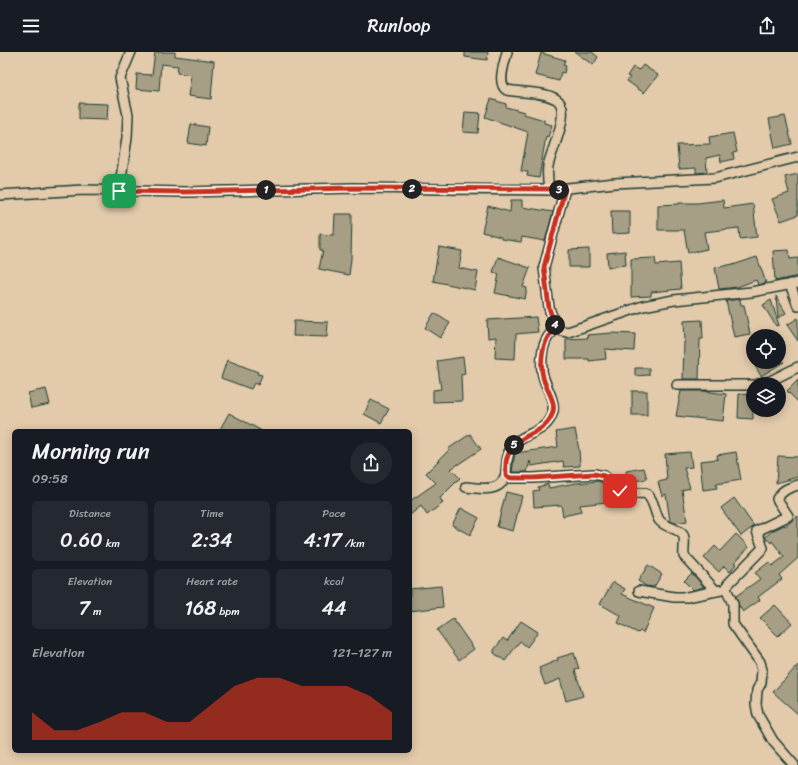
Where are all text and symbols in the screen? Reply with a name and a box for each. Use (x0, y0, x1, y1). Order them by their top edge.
text: Runloop (368, 10, 430, 42)
icon: menu (20, 15, 42, 37)
icon: share (756, 15, 778, 37)
pin (102, 174, 136, 208)
pin: 2 (402, 179, 422, 199)
text: 2 (409, 179, 415, 198)
icon: arrive (108, 180, 130, 202)
pin: 1 (256, 180, 276, 200)
text: 1 (264, 180, 268, 199)
pin: 3 (549, 180, 569, 200)
text: 3 (556, 180, 562, 199)
pin: 4 (545, 315, 565, 335)
text: 4 (552, 315, 558, 334)
map controls (746, 329, 786, 417)
button: locate (746, 329, 786, 369)
button: layers (746, 377, 786, 417)
text: Morning run (32, 432, 150, 471)
pin: 5 (504, 435, 524, 455)
text: 5 (511, 435, 517, 454)
button: share (350, 442, 392, 484)
text: 09:58 (32, 467, 68, 490)
pin (603, 474, 637, 508)
icon: check (609, 480, 631, 502)
text: Distance (69, 504, 111, 523)
text: Time (200, 504, 224, 523)
text: Pace (322, 504, 346, 523)
text: 0.60 (60, 523, 103, 558)
text: 2:34 (191, 523, 233, 558)
text: 4:17 (303, 523, 342, 558)
text: km (103, 534, 120, 553)
text: /km (342, 534, 365, 553)
text: Elevation (68, 572, 112, 591)
text: Heart rate (186, 572, 238, 591)
text: kcal (324, 572, 344, 591)
text: 7 (79, 591, 90, 626)
text: 168 (184, 591, 216, 626)
text: 44 (322, 591, 347, 626)
text: m (90, 602, 101, 621)
text: bpm (216, 602, 240, 621)
text: Elevation (32, 641, 85, 664)
text: 121–127 m (332, 641, 392, 664)

